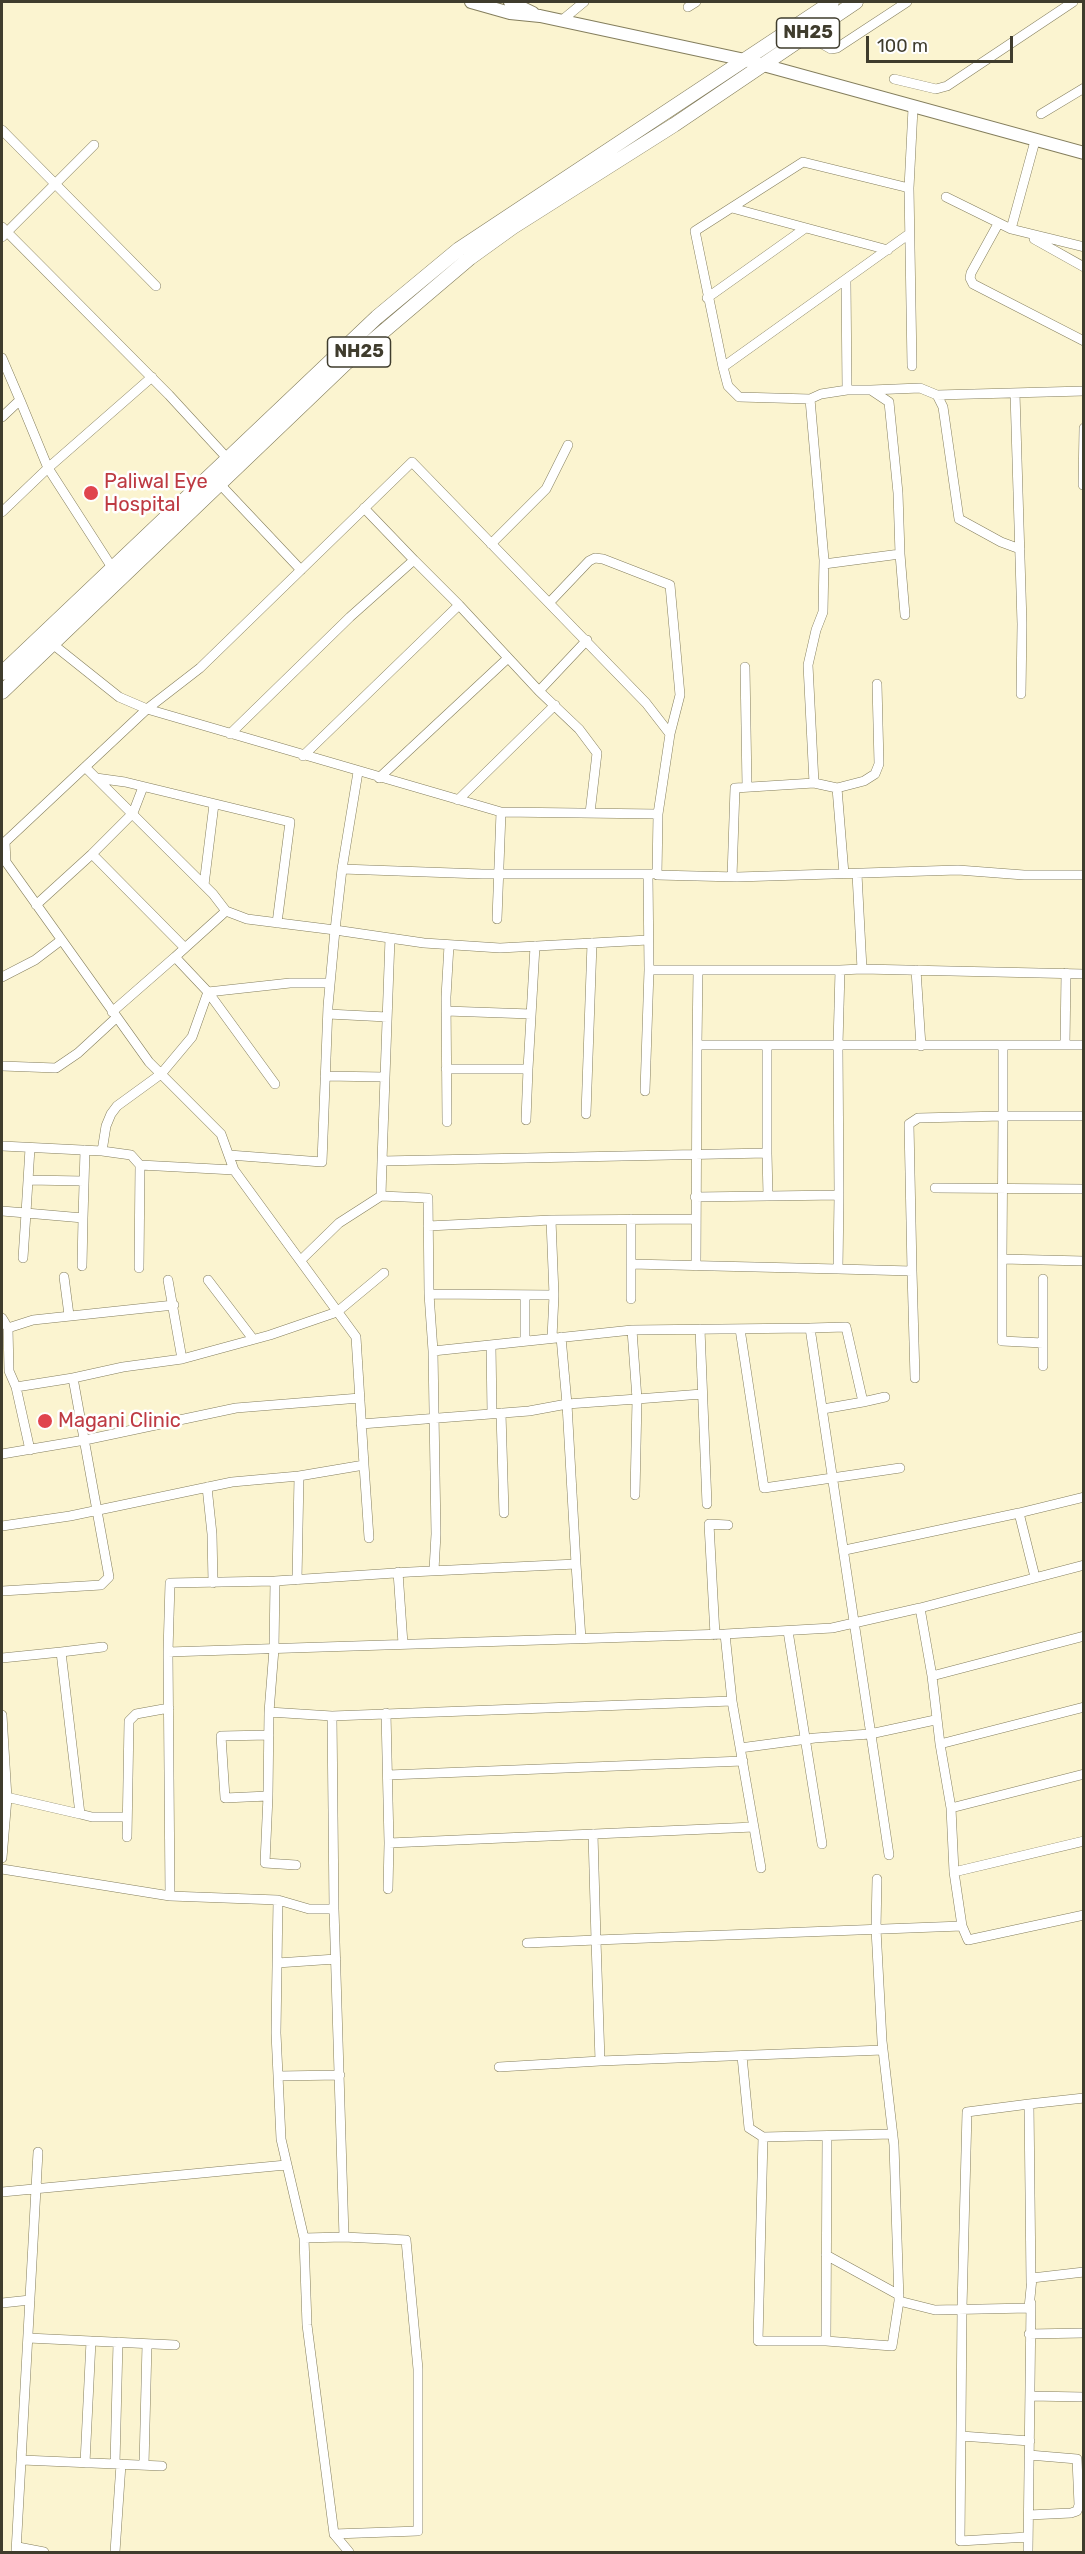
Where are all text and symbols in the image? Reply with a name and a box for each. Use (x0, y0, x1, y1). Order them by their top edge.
road number: NH25 (776, 18, 840, 48)
scale bar (869, 24, 1016, 62)
text: 100 m (877, 35, 928, 57)
road number: NH25 (328, 337, 391, 367)
place label: Paliwal Eye Hospital (104, 470, 208, 517)
marker: Paliwal Eye Hospital (82, 484, 100, 502)
place label: Magani Clinic (58, 1409, 181, 1433)
marker: Magani Clinic (36, 1412, 54, 1430)

